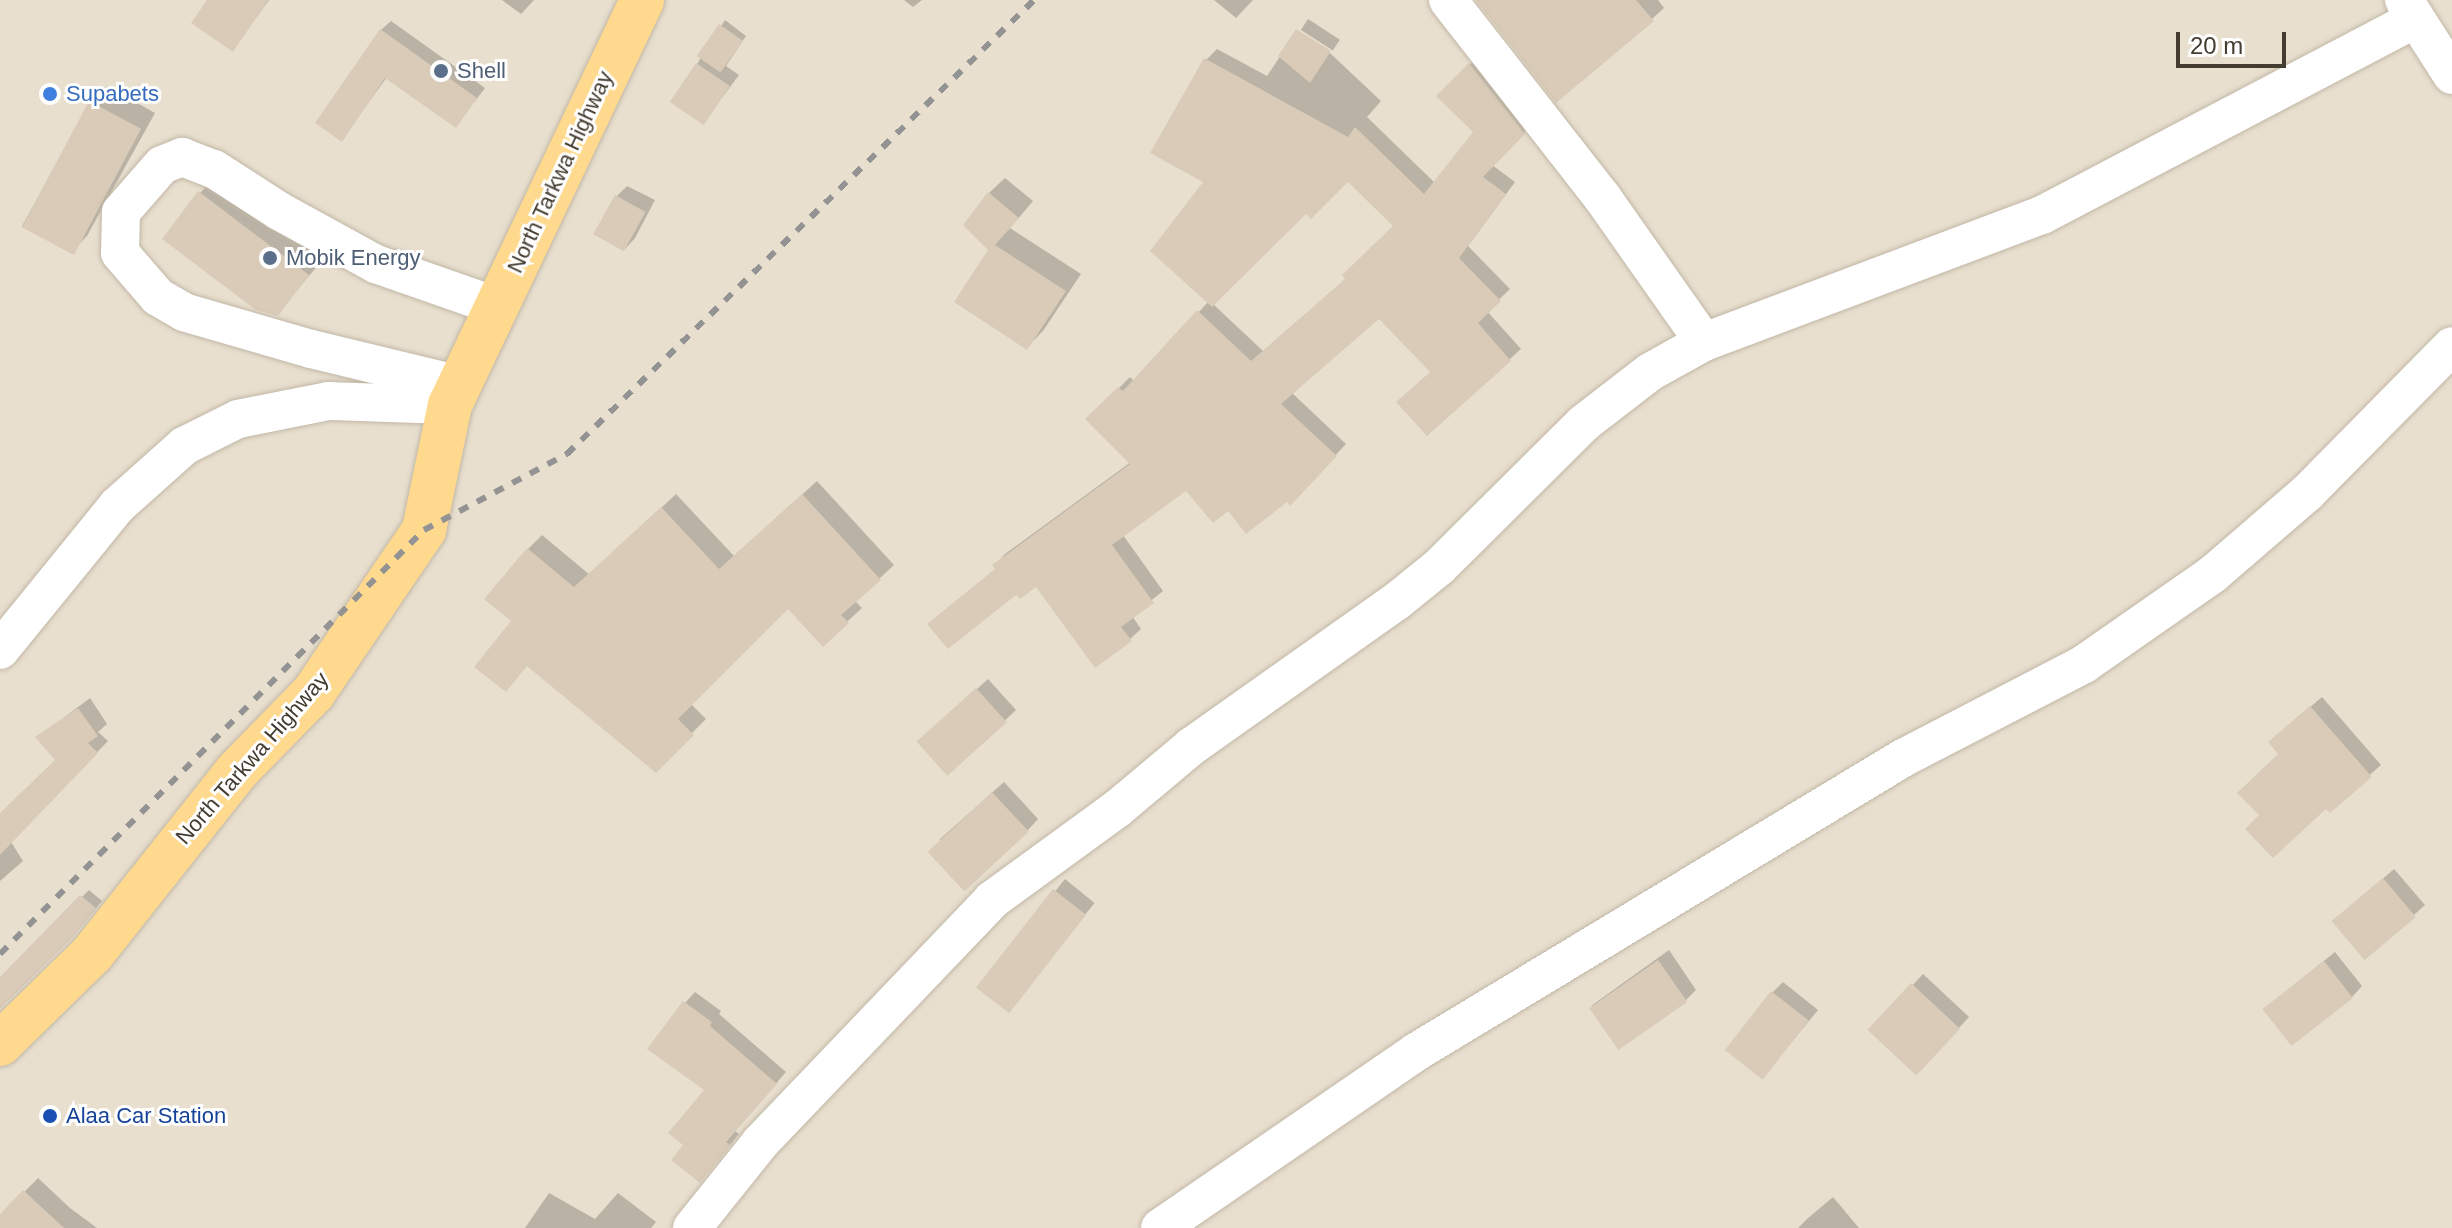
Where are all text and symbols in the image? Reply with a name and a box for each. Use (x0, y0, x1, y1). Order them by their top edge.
scale bar (2180, 16, 2290, 66)
text: 20 m (2190, 32, 2243, 59)
place label: Shell (457, 58, 506, 84)
marker: Shell (432, 62, 450, 80)
street label: North Tarkwa Highway (502, 67, 618, 277)
place label: Supabets (66, 81, 159, 107)
marker: Supabets (41, 85, 59, 103)
place label: Mobik Energy (286, 245, 421, 271)
marker: Mobik Energy (261, 249, 279, 267)
street label: North Tarkwa Highway (170, 666, 334, 850)
place label: Alaa Car Station (66, 1103, 226, 1129)
marker: Alaa Car Station (41, 1107, 59, 1125)

